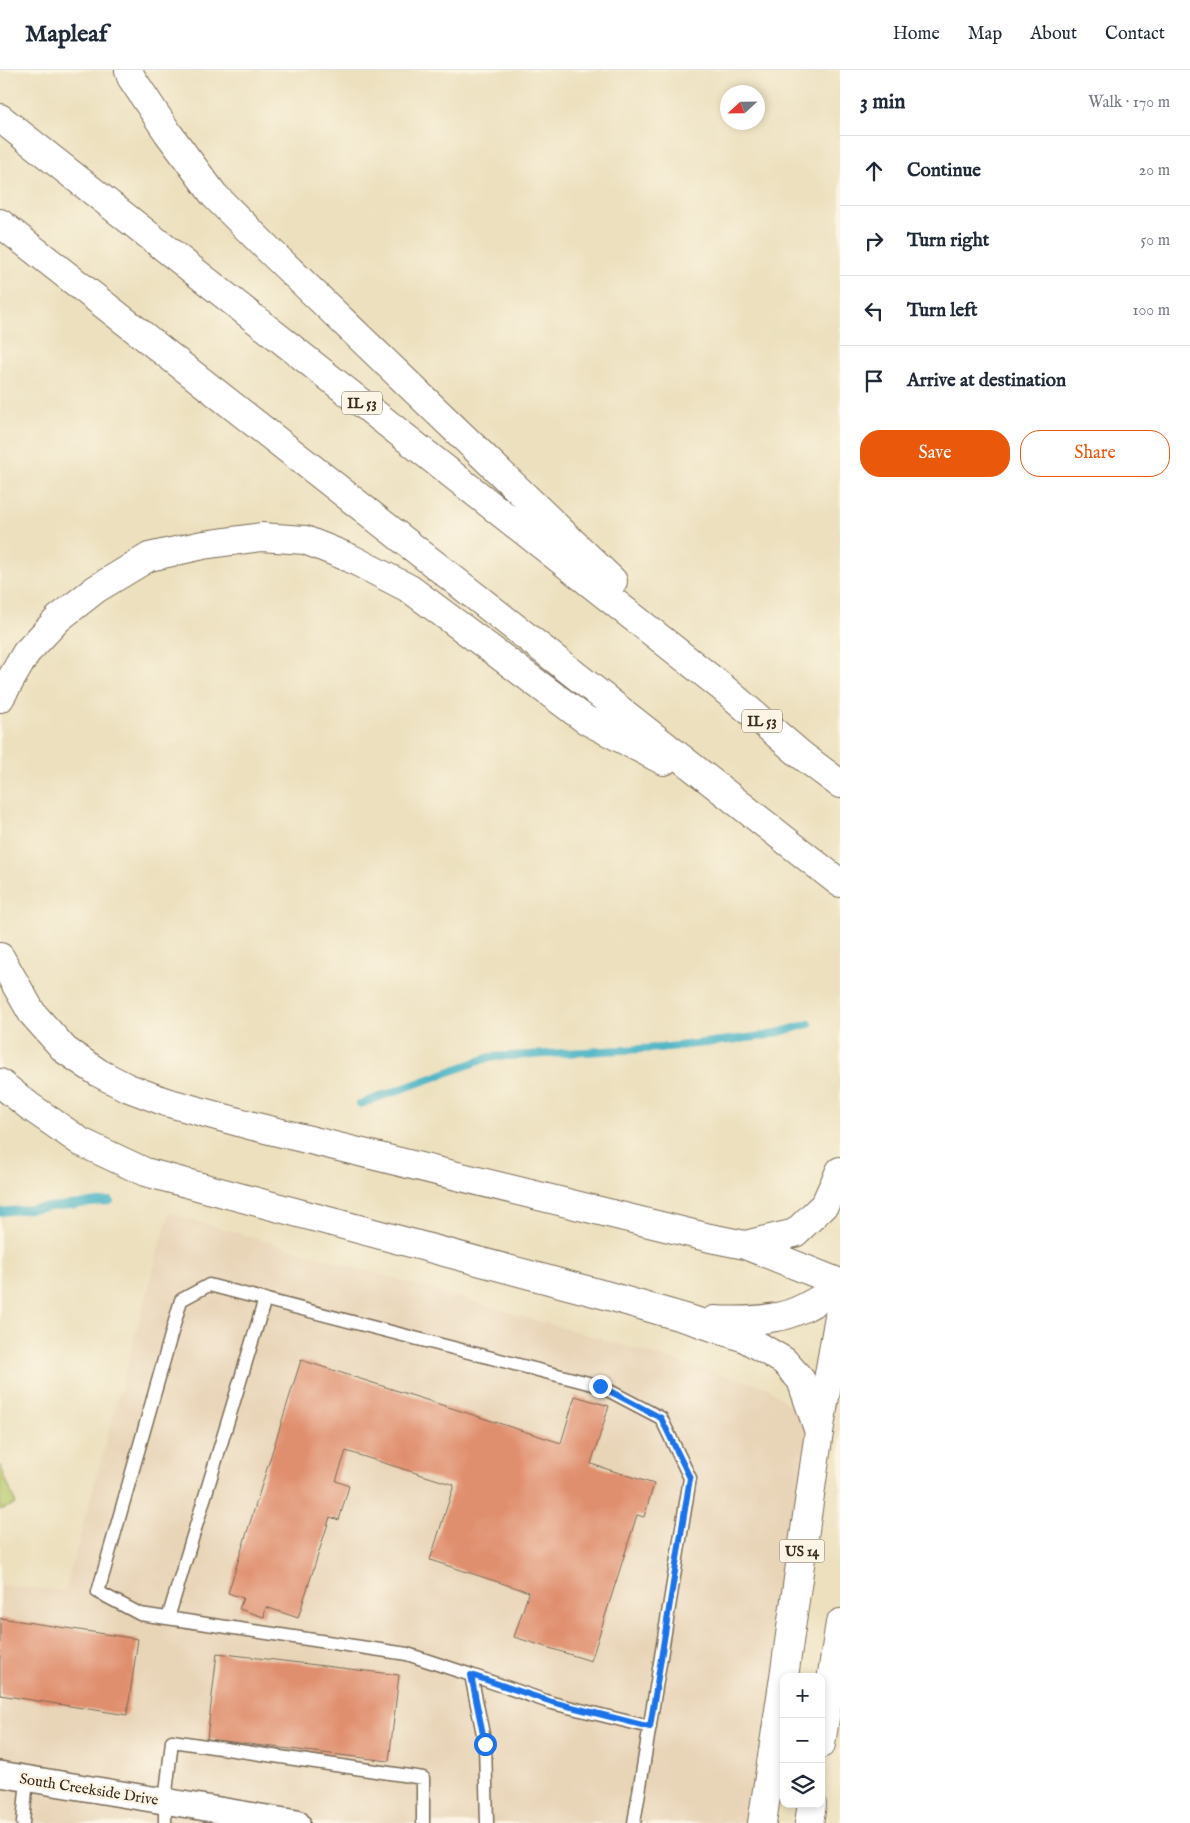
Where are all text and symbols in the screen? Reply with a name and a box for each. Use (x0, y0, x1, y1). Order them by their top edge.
text: Mapleaf (25, 19, 107, 50)
text: Home (893, 23, 940, 46)
text: Map (968, 23, 1002, 46)
text: About (1030, 23, 1077, 46)
text: Contact (1105, 23, 1165, 46)
north arrow (720, 85, 765, 130)
text: 3 min (860, 89, 905, 116)
text: Walk · 170 m (1088, 93, 1170, 113)
icon: ahead (860, 157, 888, 185)
text: Continue (907, 159, 981, 183)
text: 20 m (1139, 161, 1170, 181)
icon: right (860, 227, 888, 255)
text: Turn right (907, 229, 989, 253)
text: 50 m (1141, 231, 1170, 251)
icon: left (860, 297, 888, 325)
text: Turn left (907, 299, 978, 323)
text: 100 m (1133, 301, 1170, 321)
icon: arrive (860, 367, 888, 395)
text: Arrive at destination (907, 369, 1066, 393)
road number: IL 53 (342, 392, 382, 414)
button: Save (860, 430, 1010, 477)
button: Share (1020, 430, 1170, 477)
road number: IL 53 (742, 710, 782, 732)
route end (589, 1375, 612, 1398)
road number: US 14 (780, 1540, 824, 1562)
map controls (780, 1673, 825, 1808)
button: + (780, 1673, 825, 1718)
button: − (780, 1718, 825, 1763)
route start (474, 1733, 497, 1756)
button: layers (780, 1763, 825, 1808)
street label: South Creekside Drive (18, 1769, 160, 1810)

